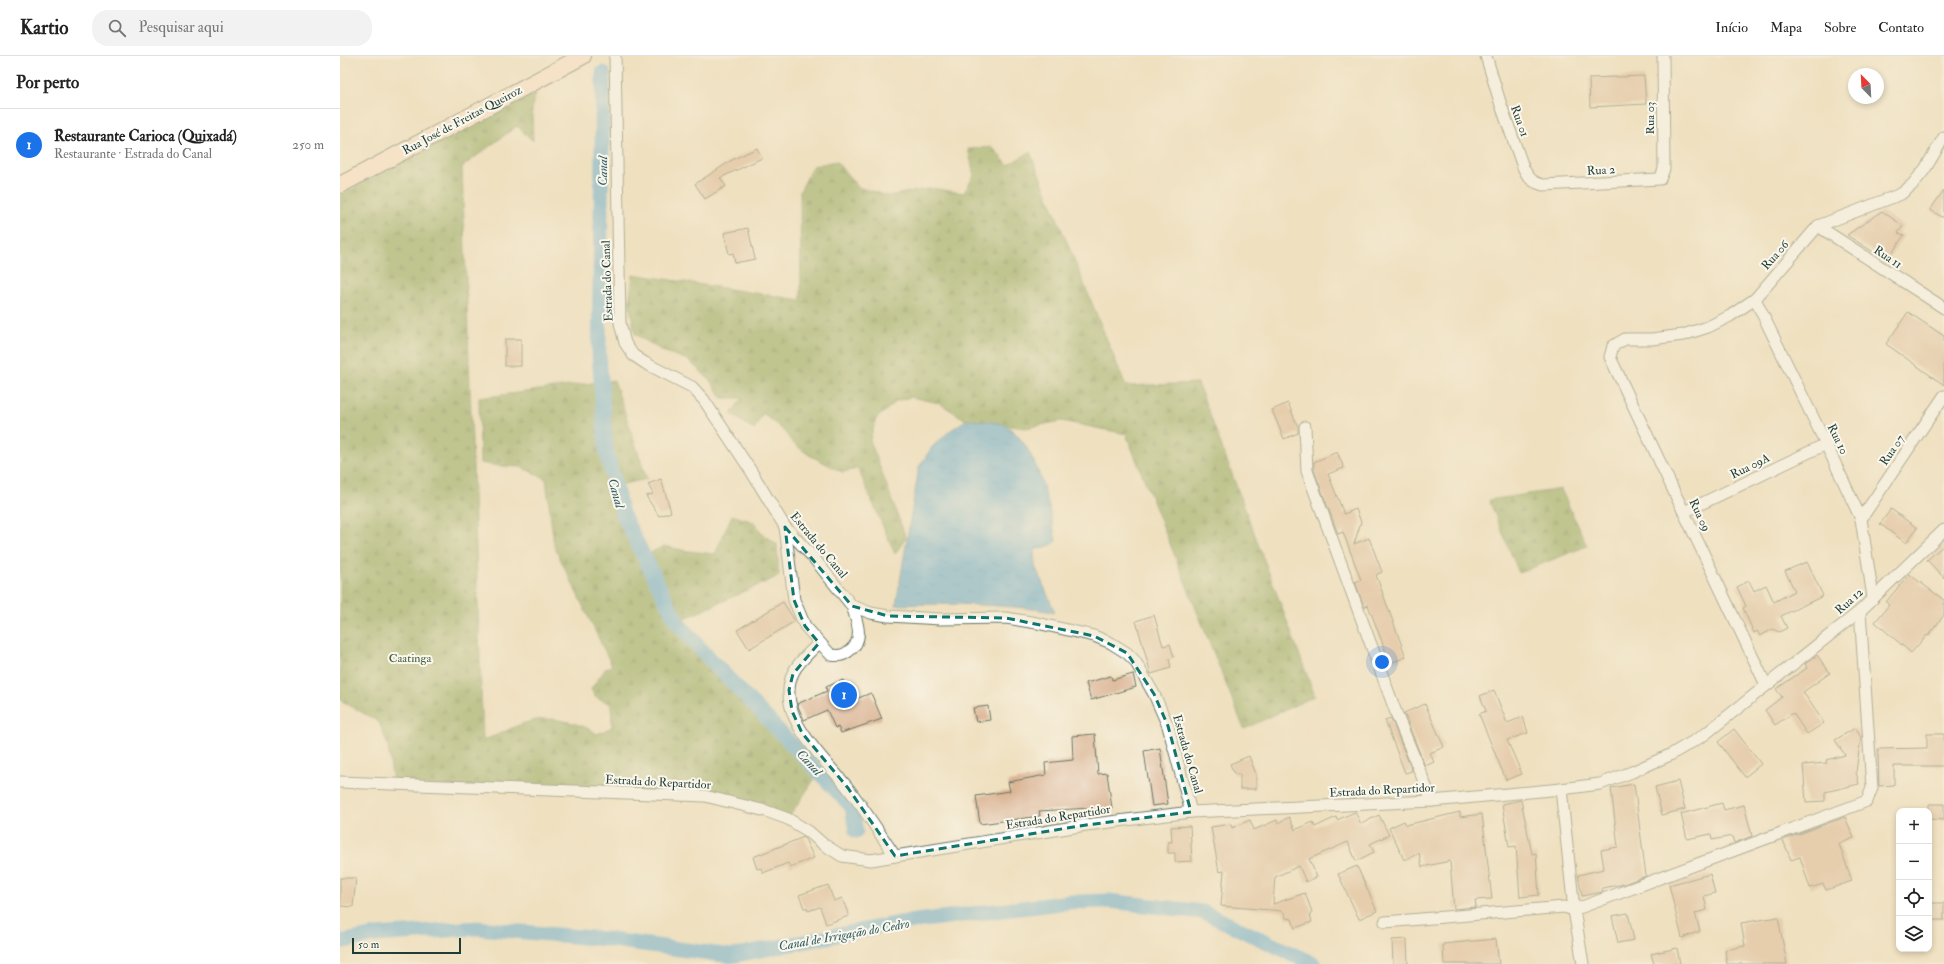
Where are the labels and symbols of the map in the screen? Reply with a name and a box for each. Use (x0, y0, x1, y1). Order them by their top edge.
north arrow (1848, 68, 1884, 104)
street label: Rua José de Freitas Queiroz (400, 82, 525, 158)
street label: Rua 03 (1643, 102, 1658, 134)
street label: Rua 01 (1507, 103, 1532, 139)
water label: Canal (595, 155, 611, 186)
street label: Rua 2 (1587, 162, 1616, 179)
street label: Rua 06 (1758, 237, 1793, 273)
street label: Estrada do Canal (599, 240, 616, 322)
street label: Rua 11 (1871, 243, 1905, 272)
street label: Rua 10 (1824, 421, 1851, 457)
street label: Rua 07 (1877, 432, 1908, 468)
street label: Rua 09A (1728, 450, 1773, 482)
water label: Canal (604, 477, 628, 511)
street label: Rua 09 (1685, 496, 1714, 534)
street label: Estrada do Canal (787, 509, 851, 581)
street label: Rua 12 (1832, 585, 1866, 618)
park label: Caatinga (389, 651, 432, 666)
your location (1372, 652, 1392, 672)
pin: 1 (831, 680, 857, 710)
street label: Estrada do Canal (1169, 713, 1206, 795)
water label: Canal (793, 746, 826, 780)
street label: Estrada do Repartidor (605, 772, 712, 793)
street label: Estrada do Repartidor (1329, 780, 1436, 801)
street label: Estrada do Repartidor (1005, 802, 1112, 833)
water label: Canal de Irrigação do Cedro (778, 916, 911, 954)
scale bar (352, 936, 461, 955)

